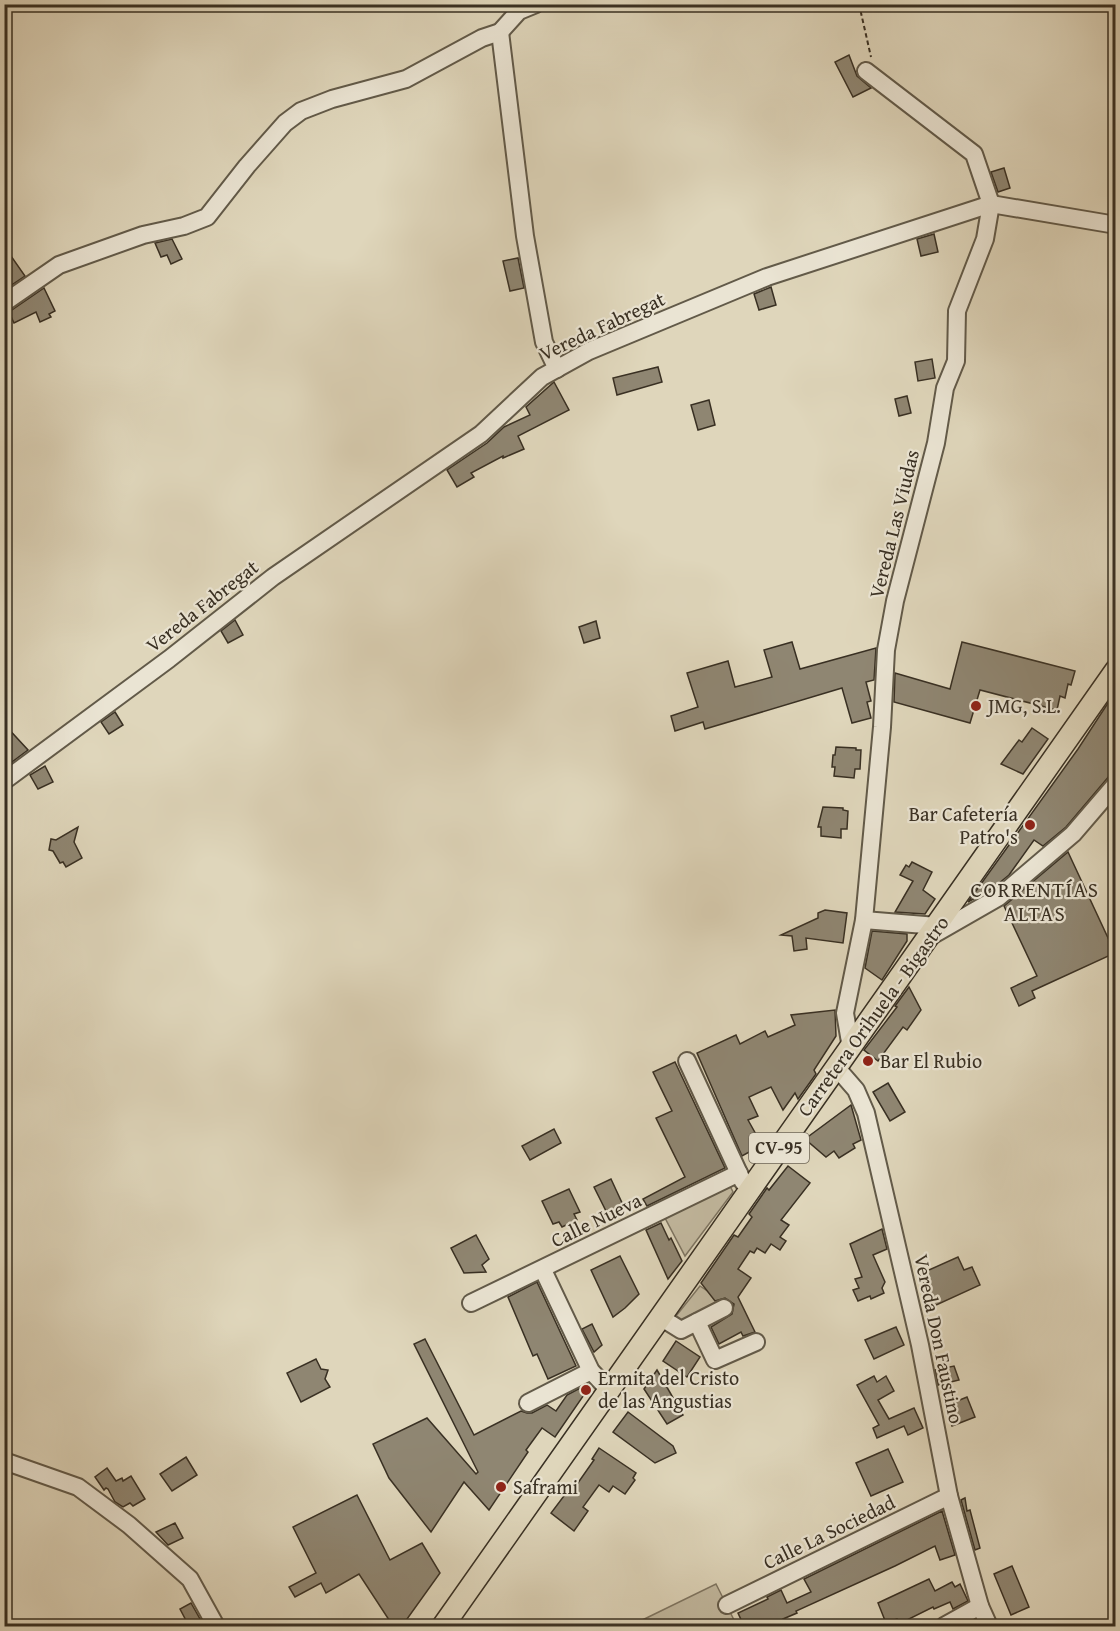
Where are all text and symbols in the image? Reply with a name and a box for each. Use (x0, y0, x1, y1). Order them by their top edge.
street label: Vereda Fabregat (534, 284, 669, 367)
street label: Vereda Las Viudas (861, 446, 926, 601)
street label: Vereda Fabregat (139, 552, 264, 659)
place label: JMG, S.L. (985, 691, 1061, 720)
marker: JMG, S.L. (969, 699, 983, 713)
place label: Bar Cafetería Patro's (909, 799, 1019, 851)
marker: Bar Cafetería Patro's (1023, 818, 1037, 832)
district label: CORRENTÍAS ALTAS (971, 874, 1099, 929)
street label: Carretera Orihuela - Bigastro (790, 909, 955, 1122)
place label: Bar El Rubio (880, 1046, 982, 1075)
marker: Bar El Rubio (861, 1054, 875, 1068)
road number: CV-95 (749, 1133, 809, 1163)
street label: Calle Nueva (546, 1185, 647, 1254)
street label: Vereda Don Faustino (907, 1252, 972, 1426)
place label: Ermita del Cristo de las Angustias (598, 1363, 739, 1415)
marker: Ermita del Cristo de las Angustias (579, 1383, 593, 1397)
place label: Saframi (513, 1472, 578, 1501)
marker: Saframi (494, 1480, 508, 1494)
street label: Calle La Sociedad (758, 1487, 900, 1576)

